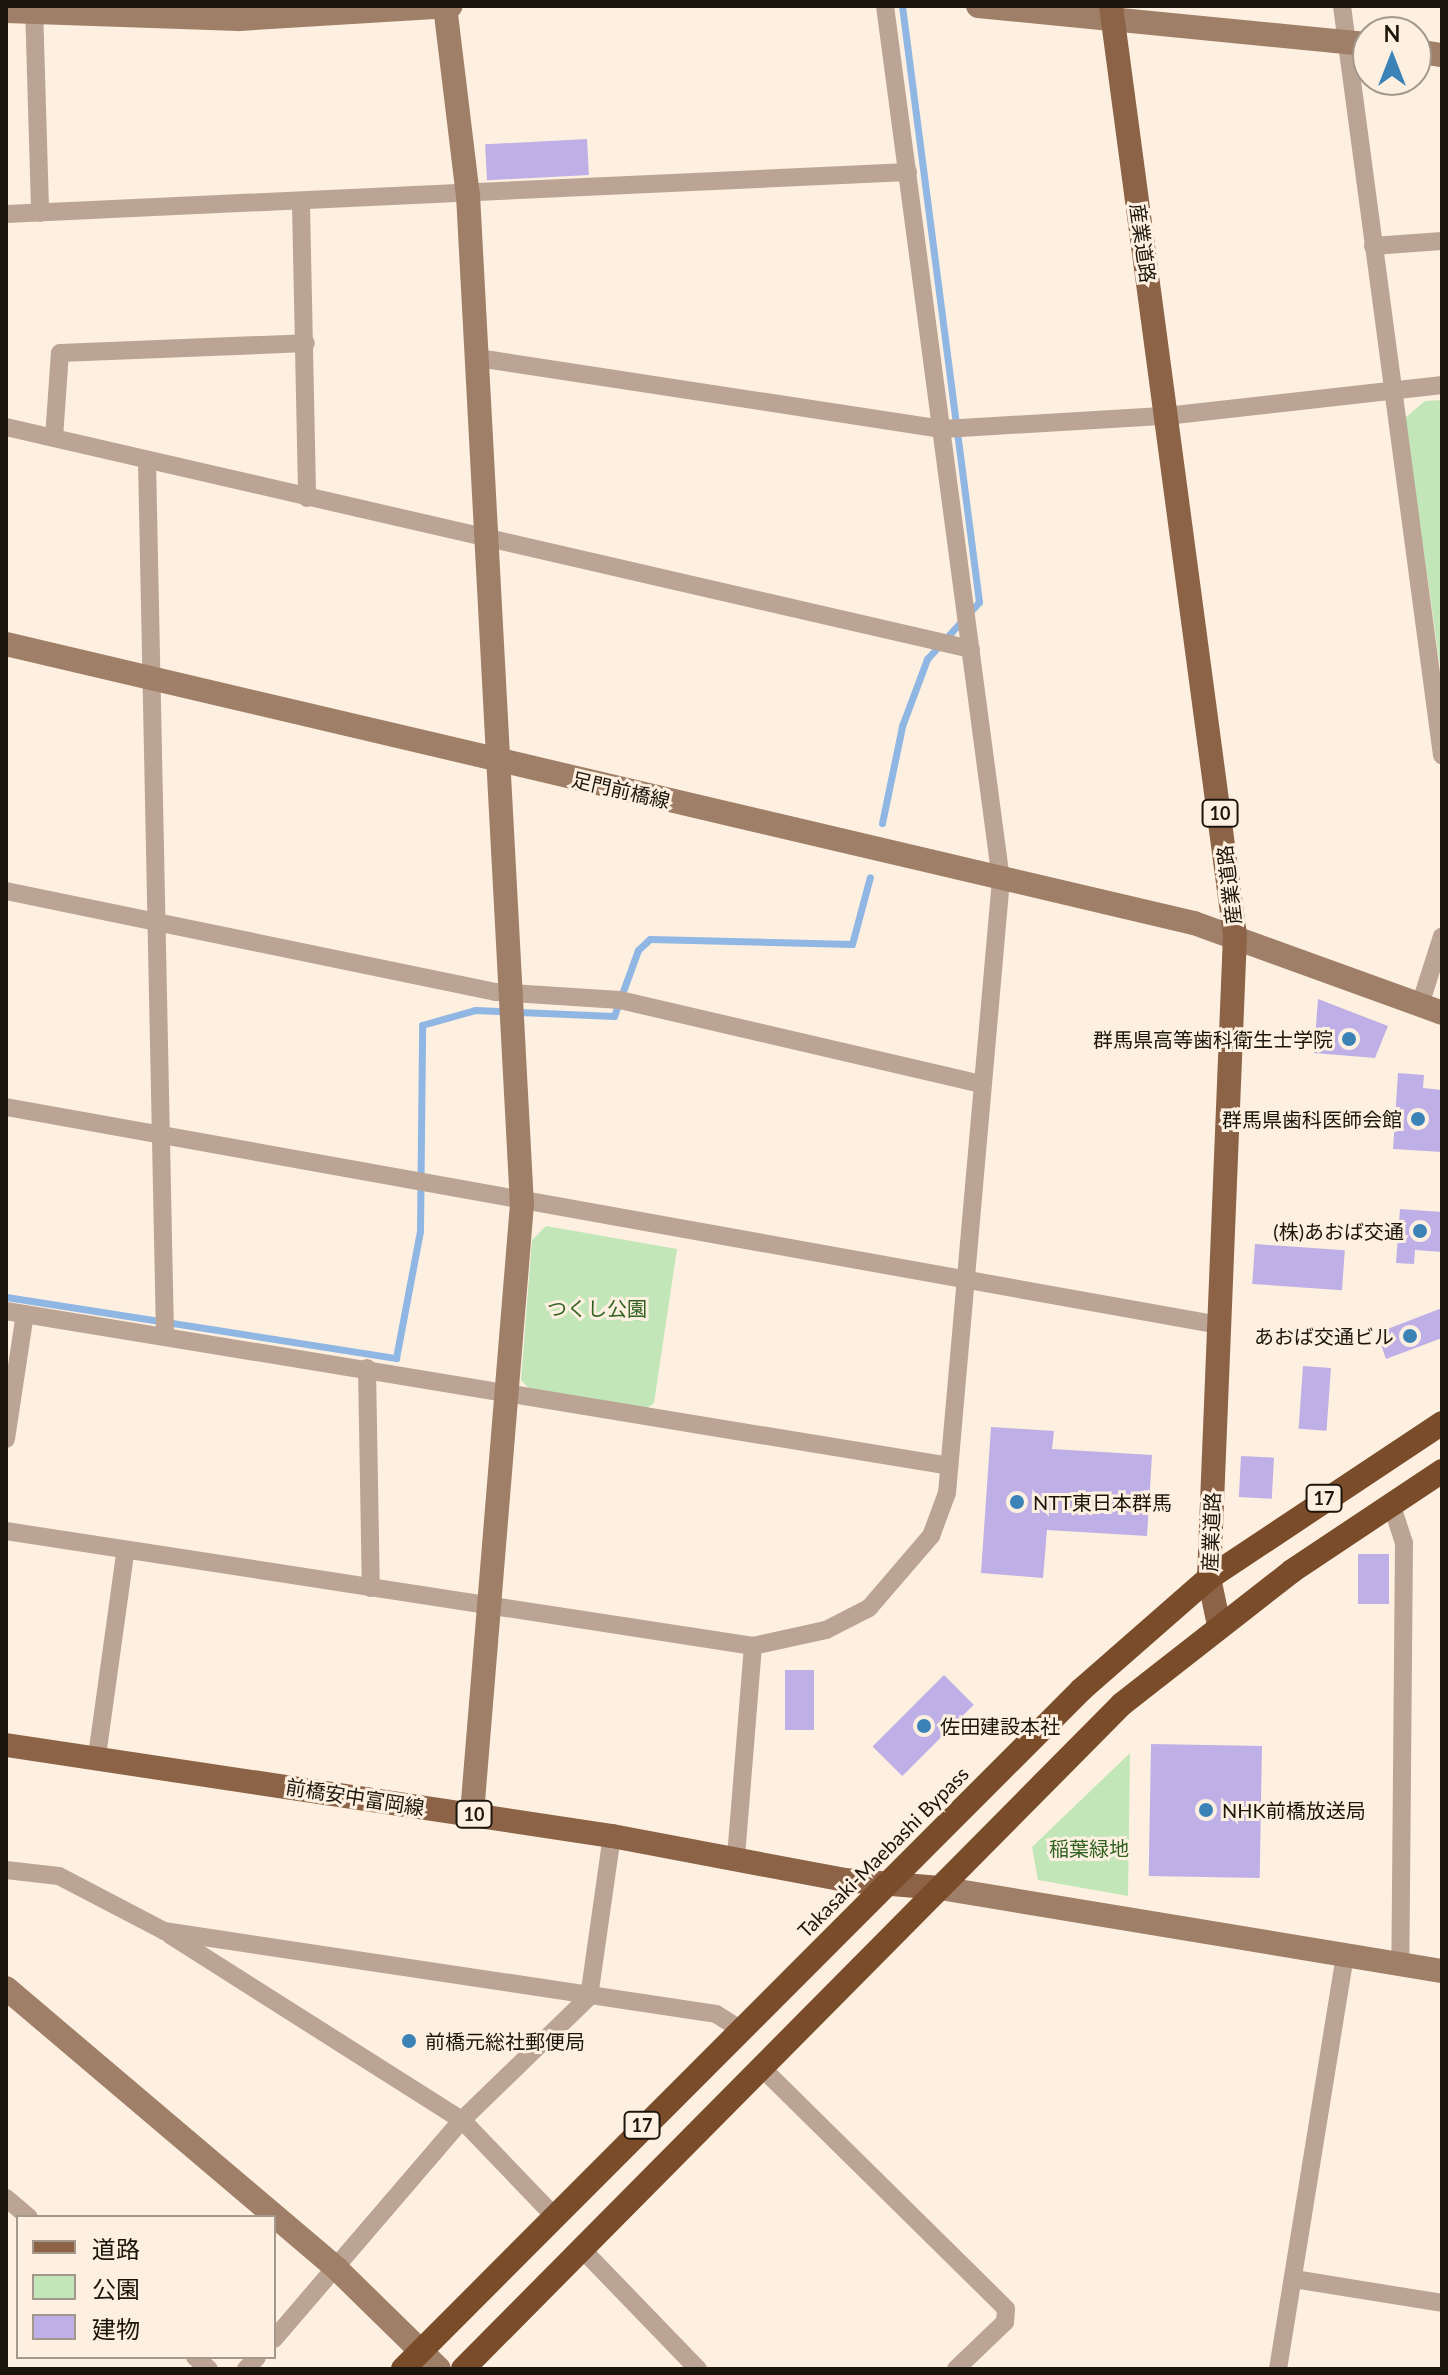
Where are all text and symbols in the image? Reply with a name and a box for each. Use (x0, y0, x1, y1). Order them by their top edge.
north arrow (1352, 16, 1432, 96)
text: N (1384, 20, 1400, 47)
street label: 産業道路 (1126, 202, 1160, 284)
street label: 足門前橋線 (570, 767, 672, 813)
road number: 10 (1200, 799, 1240, 827)
street label: 産業道路 (1212, 844, 1246, 926)
place label: 群馬県高等歯科衛生士学院 (1093, 1027, 1333, 1051)
marker: 群馬県高等歯科衛生士学院 (1340, 1030, 1358, 1048)
place label: 群馬県歯科医師会館 (1222, 1107, 1402, 1131)
marker: 群馬県歯科医師会館 (1409, 1110, 1427, 1128)
place label: (株)あおば交通 (1273, 1219, 1404, 1243)
marker: (株)あおば交通 (1411, 1222, 1429, 1240)
park label: つくし公園 (547, 1296, 647, 1320)
place label: あおば交通ビル (1254, 1324, 1394, 1348)
marker: あおば交通ビル (1401, 1327, 1419, 1345)
road number: 17 (1304, 1484, 1344, 1512)
place label: NTT東日本群馬 (1033, 1490, 1172, 1514)
street label: 産業道路 (1198, 1492, 1224, 1572)
marker: NTT東日本群馬 (1008, 1493, 1026, 1511)
place label: 佐田建設本社 (940, 1714, 1060, 1738)
marker: 佐田建設本社 (915, 1717, 933, 1735)
street label: Takasaki-Maebashi Bypass (793, 1762, 973, 1942)
street label: 前橋安中富岡線 (284, 1774, 426, 1820)
place label: NHK前橋放送局 (1222, 1798, 1366, 1822)
road number: 10 (454, 1800, 494, 1828)
marker: NHK前橋放送局 (1197, 1801, 1215, 1819)
park label: 稲葉緑地 (1049, 1836, 1129, 1860)
place label: 前橋元総社郵便局 (425, 2029, 585, 2053)
marker: 前橋元総社郵便局 (400, 2032, 418, 2050)
road number: 17 (622, 2111, 662, 2139)
legend (16, 2215, 276, 2359)
text: 道路 (92, 2234, 140, 2263)
text: 公園 (92, 2274, 140, 2303)
text: 建物 (92, 2314, 140, 2343)

